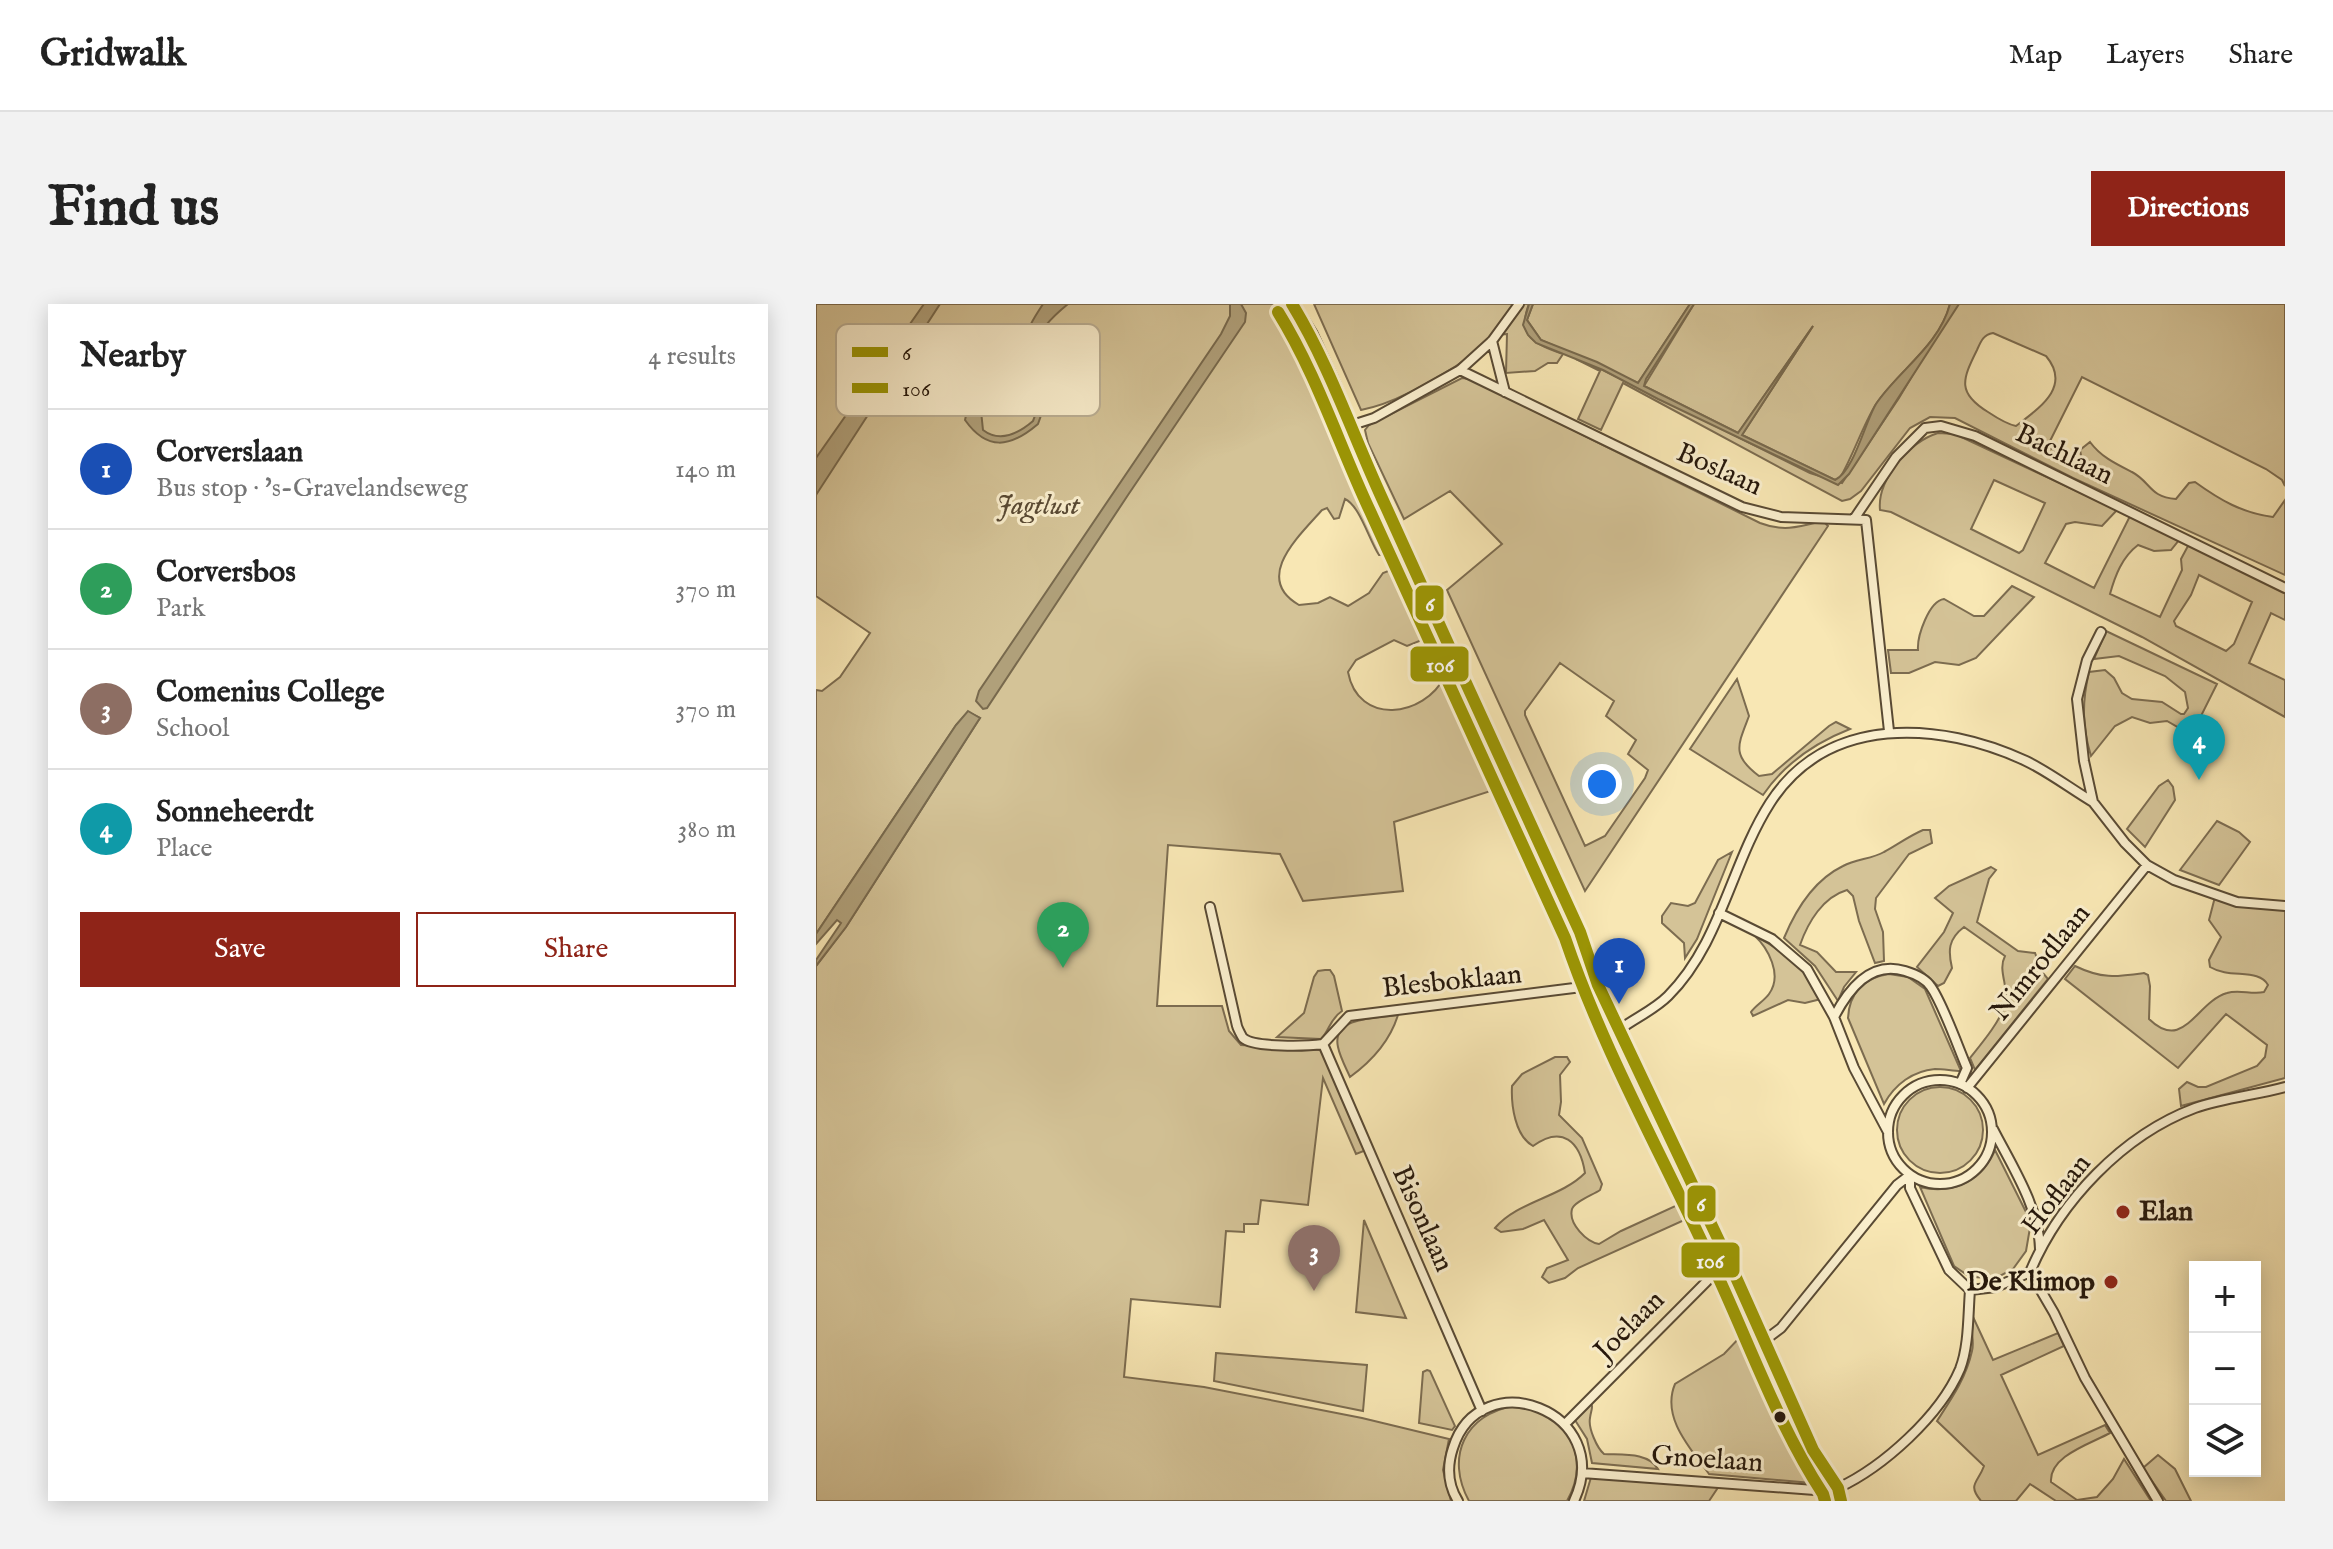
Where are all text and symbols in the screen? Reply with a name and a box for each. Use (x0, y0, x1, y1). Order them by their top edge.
text: Gridwalk (40, 31, 186, 79)
text: Map (2009, 38, 2062, 73)
text: Layers (2106, 38, 2185, 73)
text: Share (2229, 38, 2293, 73)
button: Directions (2091, 171, 2285, 246)
text: Find us (48, 173, 219, 244)
legend (836, 324, 1100, 416)
text: Nearby (80, 335, 186, 378)
text: 4 results (648, 340, 736, 373)
text: 6 (902, 340, 912, 368)
text: 106 (902, 376, 931, 404)
street label: Bachlaan (2009, 416, 2119, 494)
text: Corverslaan (156, 434, 303, 472)
street label: Boslaan (1671, 436, 1767, 504)
text: 1 (101, 453, 111, 486)
text: 140 m (675, 453, 736, 486)
text: Bus stop · 's-Gravelandseweg (156, 472, 468, 505)
park label: Jagtlust (996, 489, 1081, 524)
text: Corversbos (156, 554, 296, 592)
text: 2 (100, 573, 112, 606)
text: 370 m (676, 573, 736, 606)
line badge: 6 (1414, 584, 1445, 622)
text: 6 (1425, 591, 1436, 619)
text: Park (156, 592, 205, 625)
line badge: 106 (1409, 645, 1470, 683)
text: 106 (1426, 652, 1456, 680)
text: Comenius College (156, 674, 385, 712)
text: 3 (101, 693, 111, 726)
text: 370 m (676, 693, 736, 726)
text: School (156, 712, 229, 745)
pin: 4 (2173, 714, 2225, 780)
your location (1582, 764, 1622, 804)
text: Sonneheerdt (156, 794, 314, 832)
text: 4 (100, 813, 112, 846)
text: 380 m (678, 813, 736, 846)
text: Place (156, 832, 212, 865)
street label: Nimrodlaan (1983, 897, 2099, 1028)
pin: 2 (1037, 902, 1089, 968)
button: Save (80, 912, 400, 987)
button: Share (416, 912, 736, 987)
pin: 1 (1593, 938, 1645, 1004)
street label: Blesboklaan (1380, 957, 1524, 1007)
street label: Hoflaan (2015, 1148, 2099, 1242)
street label: Bisonlaan (1383, 1160, 1461, 1278)
line badge: 6 (1686, 1184, 1717, 1223)
text: 6 (1696, 1191, 1707, 1219)
place label: Elan (2139, 1195, 2193, 1230)
marker: Elan (2114, 1203, 2132, 1221)
pin: 3 (1288, 1225, 1340, 1291)
line badge: 106 (1680, 1241, 1741, 1279)
text: 106 (1696, 1248, 1726, 1276)
map controls (2189, 1261, 2261, 1477)
button: + (2189, 1261, 2261, 1333)
place label: De Klimop (1966, 1265, 2095, 1300)
marker: De Klimop (2102, 1273, 2120, 1291)
street label: Joelaan (1585, 1283, 1673, 1371)
button: − (2189, 1333, 2261, 1405)
button: layers (2189, 1405, 2261, 1477)
unlabelled marker (1772, 1409, 1788, 1425)
street label: Gnoelaan (1650, 1439, 1764, 1481)

